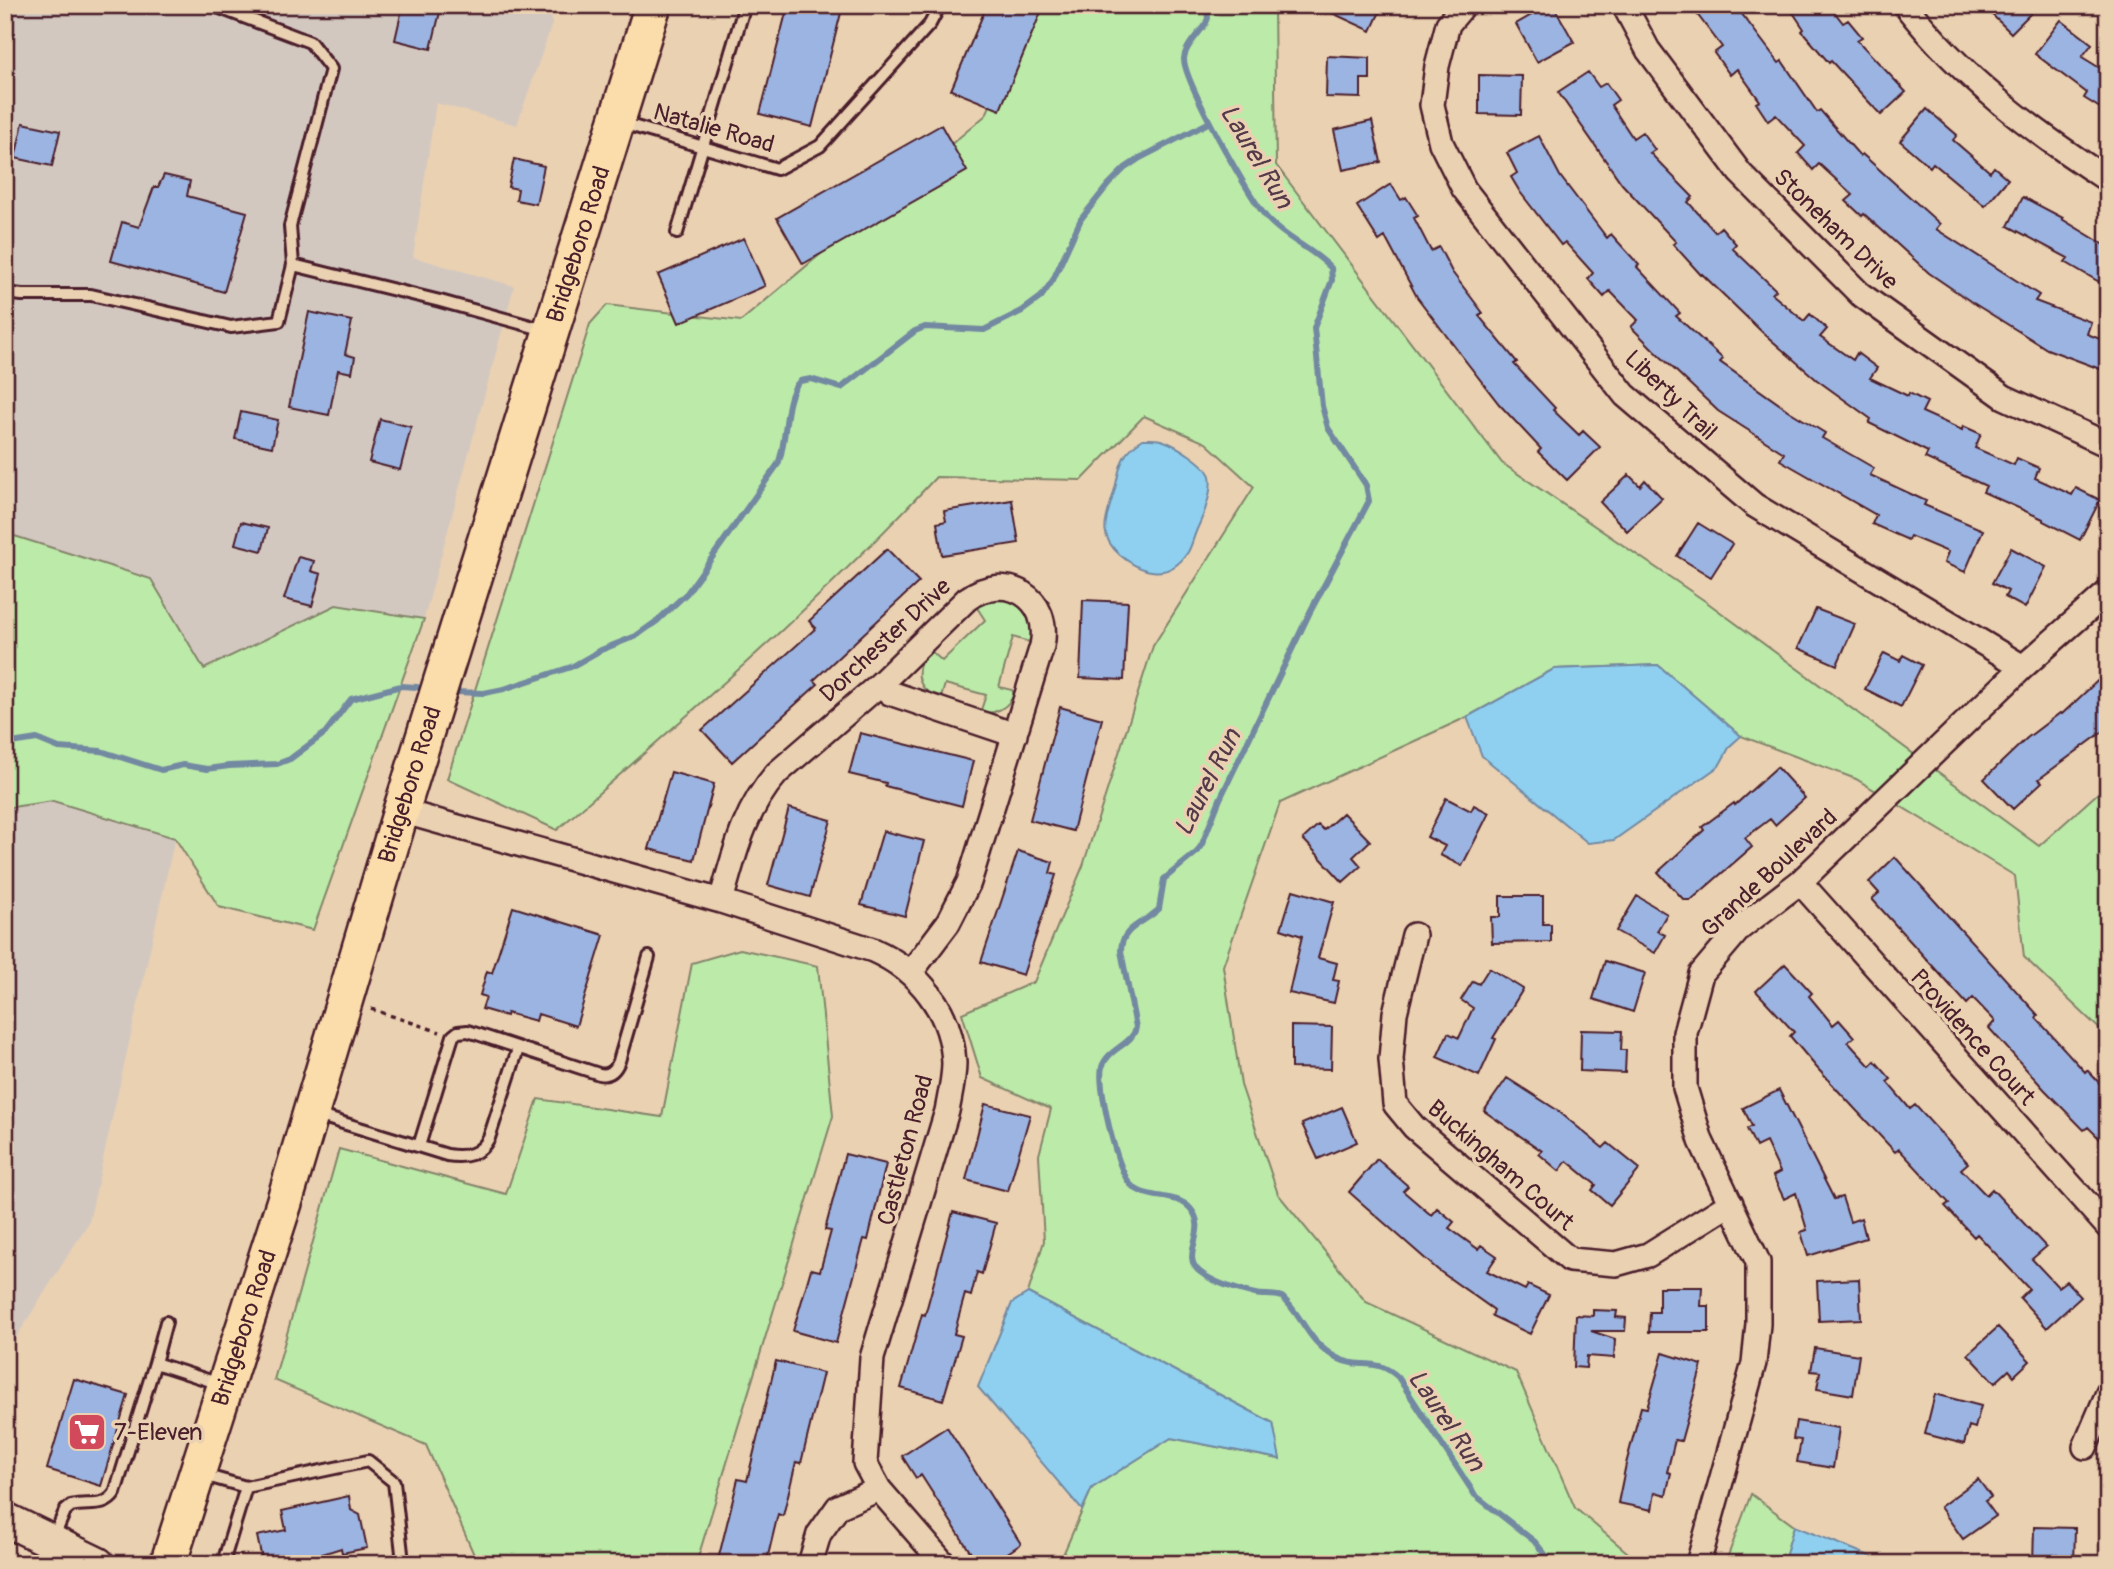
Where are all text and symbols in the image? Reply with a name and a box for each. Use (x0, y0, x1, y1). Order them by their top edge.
street label: Natalie Road (650, 97, 778, 160)
water label: Laurel Run (1213, 99, 1300, 215)
street label: Bridgeboro Road (541, 163, 617, 326)
street label: Stoneham Drive (1767, 163, 1904, 296)
street label: Liberty Trail (1618, 344, 1723, 447)
street label: Dorchester Drive (814, 572, 957, 709)
street label: Bridgeboro Road (372, 703, 448, 867)
water label: Laurel Run (1167, 723, 1249, 841)
street label: Grande Boulevard (1695, 803, 1843, 944)
street label: Providence Court (1904, 963, 2041, 1112)
street label: Castleton Road (871, 1072, 940, 1229)
street label: Buckingham Court (1421, 1094, 1580, 1237)
street label: Bridgeboro Road (206, 1246, 283, 1410)
water label: Laurel Run (1401, 1364, 1492, 1478)
supermarket icon: 7-Eleven (66, 1411, 108, 1453)
place label: 7-Eleven (114, 1418, 203, 1447)

